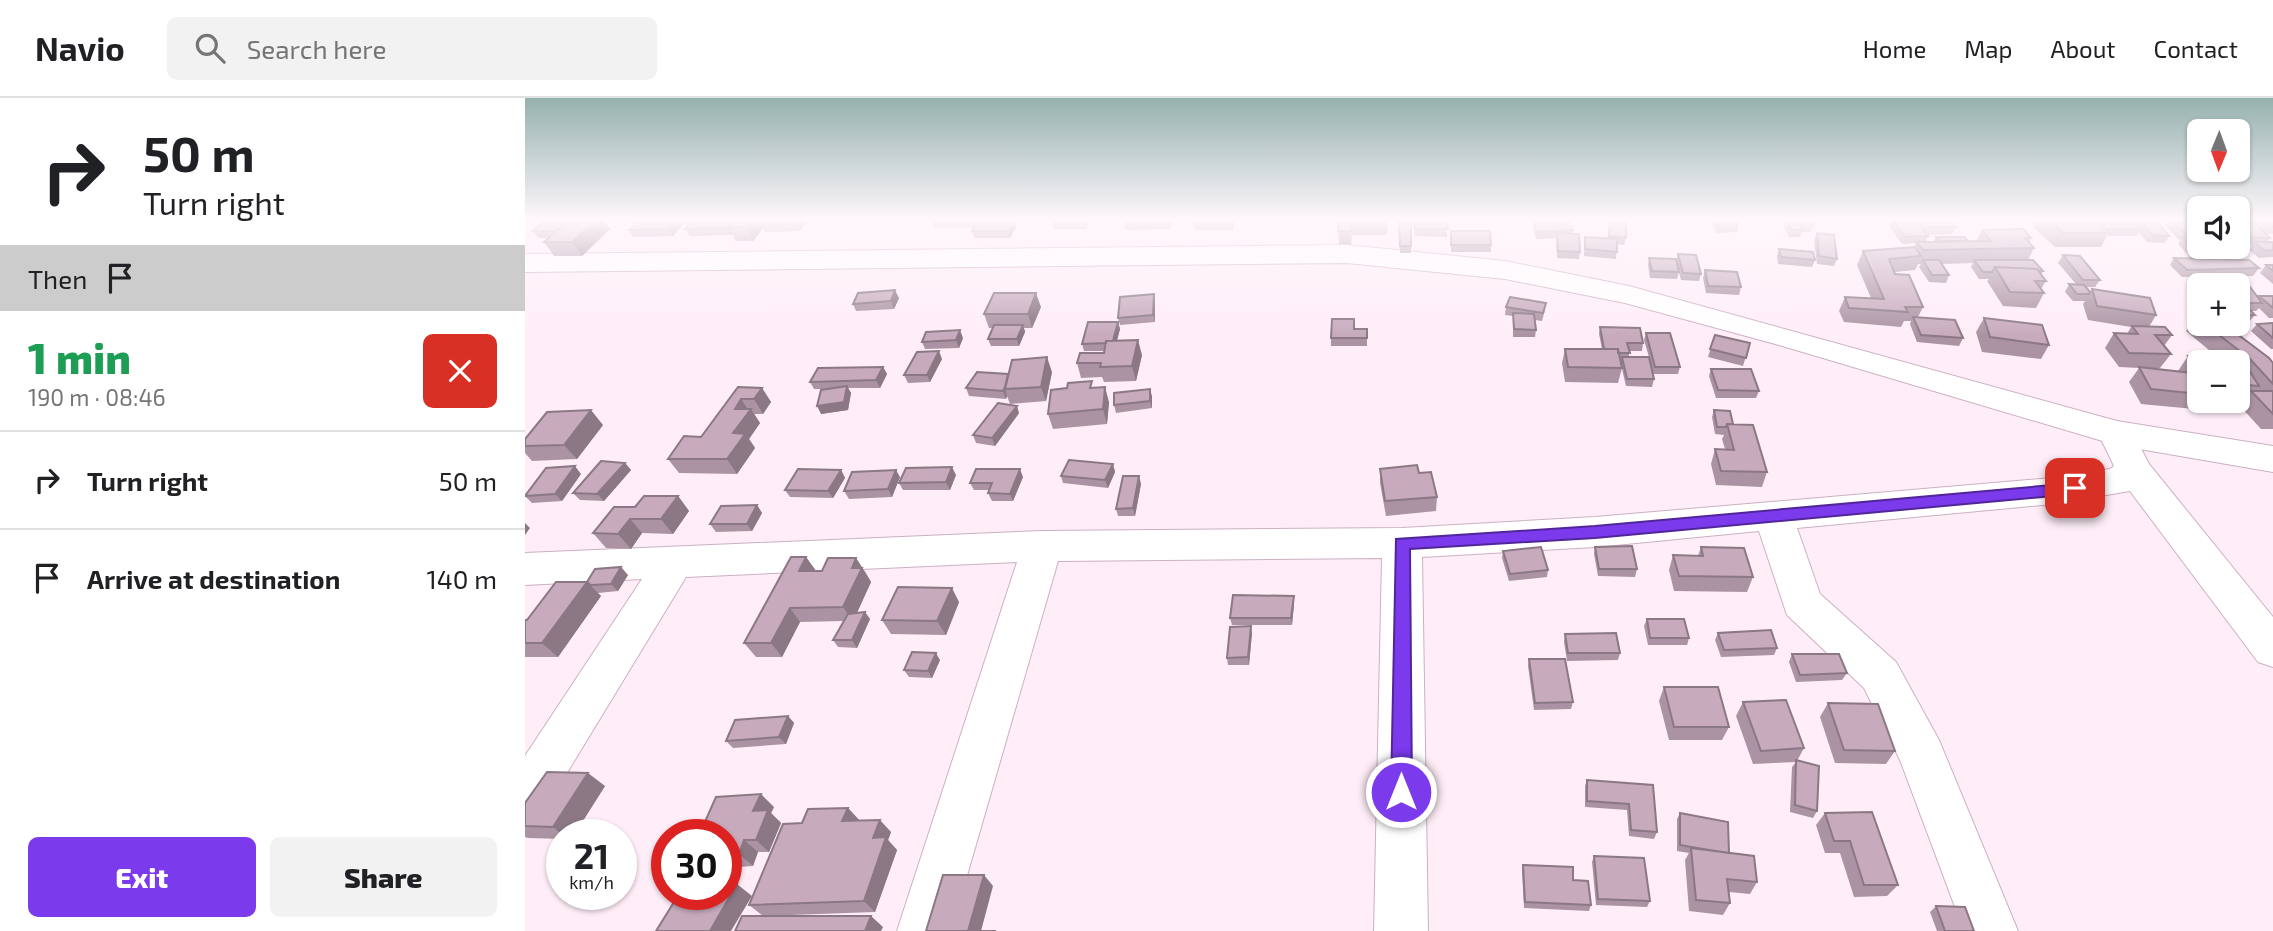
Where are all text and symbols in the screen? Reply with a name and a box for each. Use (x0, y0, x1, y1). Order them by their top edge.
search box (167, 17, 657, 80)
text: Navio (35, 28, 125, 68)
icon: search (191, 29, 229, 67)
text: Search here (247, 33, 386, 64)
text: Home (1863, 34, 1926, 63)
text: Map (1964, 34, 2012, 63)
text: About (2050, 34, 2116, 63)
text: Contact (2154, 34, 2238, 63)
north arrow (2187, 119, 2251, 182)
map controls (2187, 119, 2250, 413)
text: 50 m (143, 123, 255, 182)
icon: right (28, 126, 119, 217)
text: Turn right (143, 183, 285, 221)
button: sound (2187, 196, 2250, 259)
icon: arrive (101, 259, 139, 297)
text: Then (28, 263, 87, 294)
button: + (2187, 273, 2250, 336)
text: 1 min (28, 332, 131, 382)
button: close (423, 334, 497, 408)
button: − (2187, 350, 2250, 413)
text: 190 m · 08:46 (28, 383, 166, 411)
pin (2045, 458, 2105, 518)
icon: right (28, 461, 66, 499)
text: Turn right (87, 465, 208, 496)
text: 50 m (439, 465, 497, 496)
icon: arrive (2056, 469, 2094, 507)
icon: arrive (28, 559, 66, 597)
text: Arrive at destination (87, 563, 340, 594)
text: 140 m (426, 563, 497, 594)
position arrow (1364, 755, 1438, 829)
speed limit sign: 30 (651, 819, 742, 910)
text: 21 (574, 834, 609, 876)
button: Exit (28, 837, 256, 917)
button: Share (270, 837, 497, 917)
text: km/h (569, 871, 614, 893)

